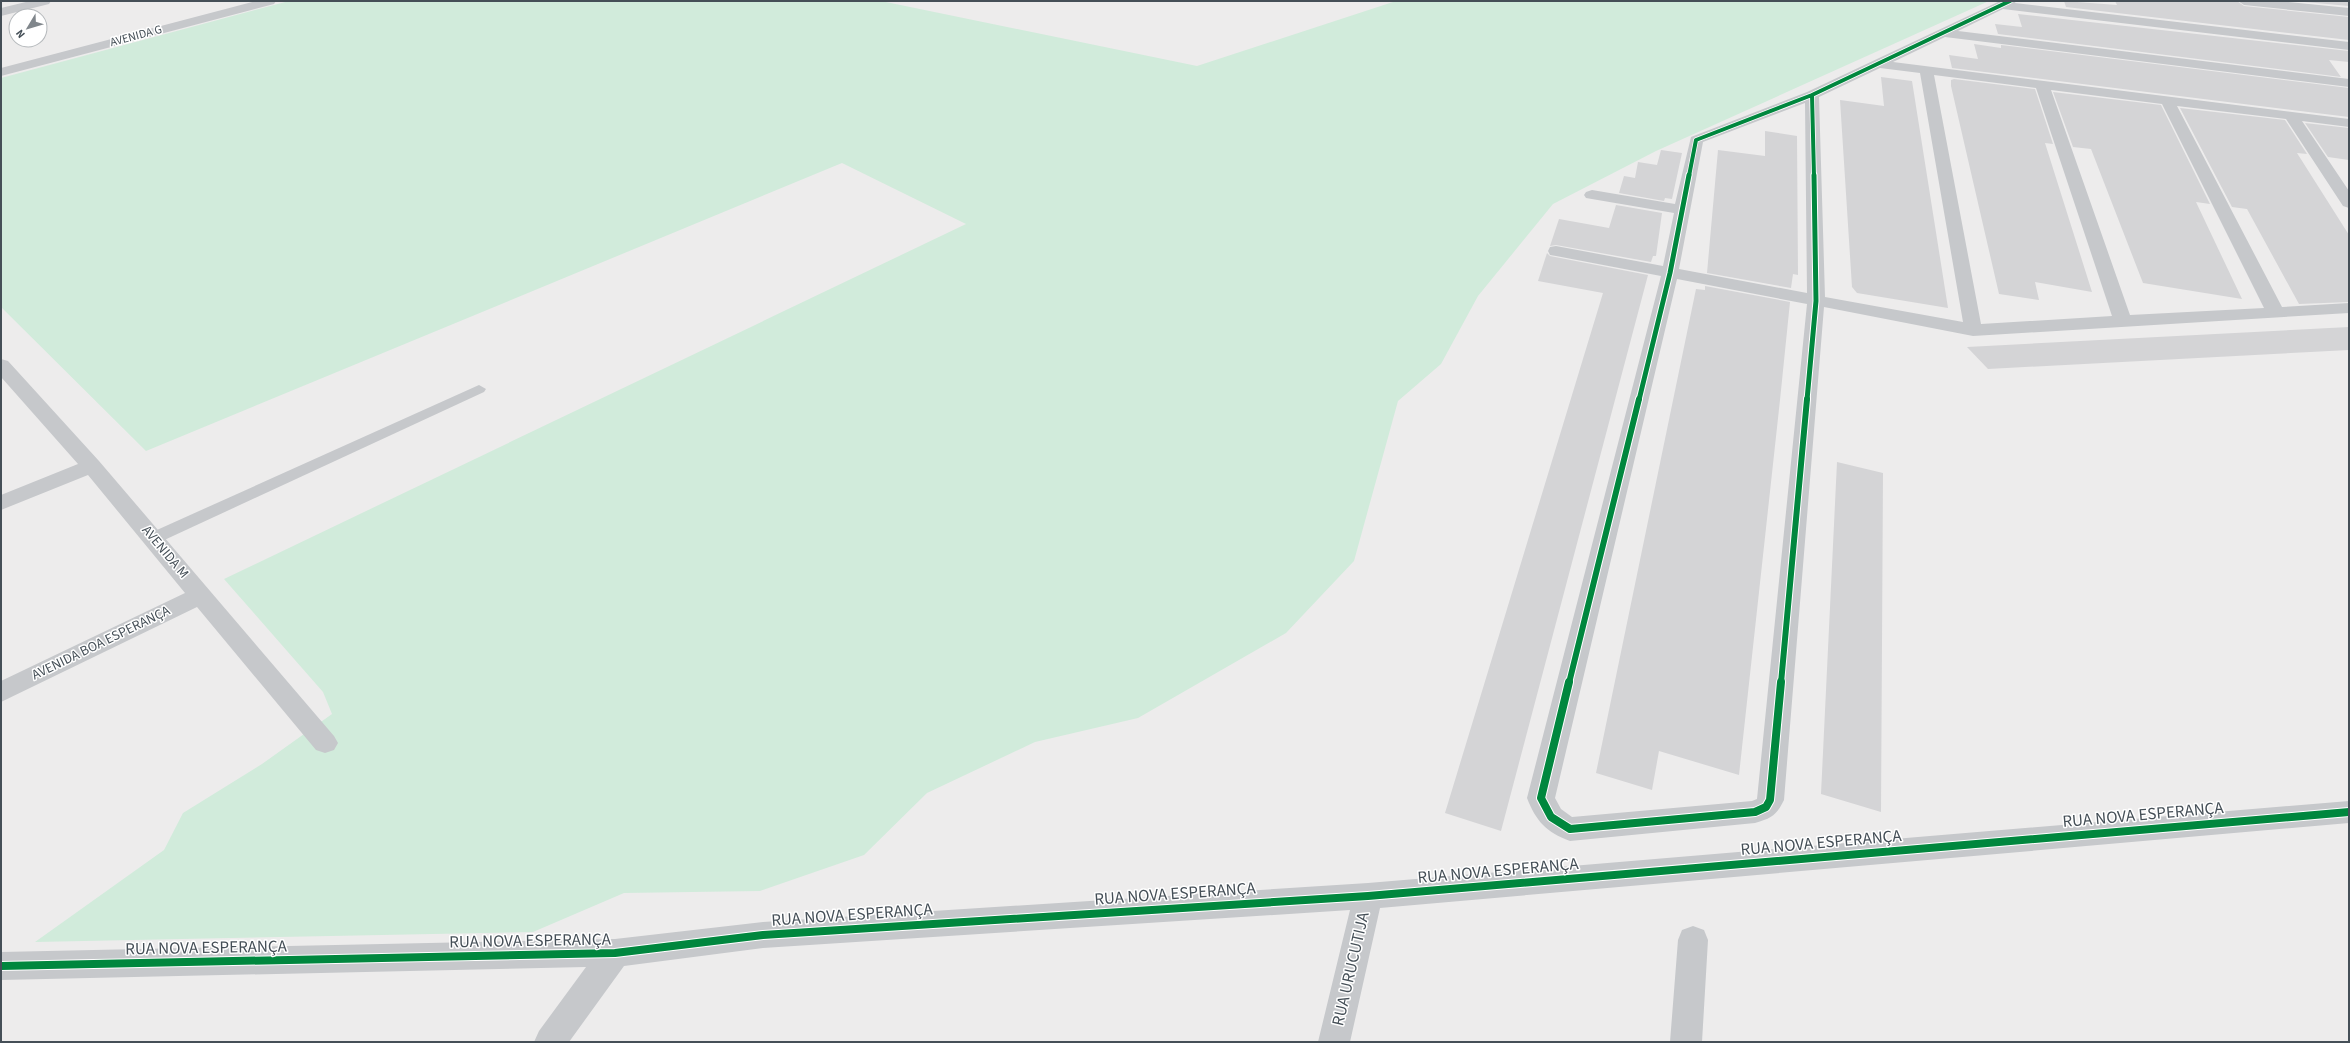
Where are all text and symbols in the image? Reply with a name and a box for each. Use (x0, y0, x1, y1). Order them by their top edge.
north arrow (8, 8, 48, 48)
street label: AVENIDA G (108, 21, 164, 51)
text: N (12, 26, 29, 41)
street label: AVENIDA M (137, 521, 193, 583)
street label: AVENIDA BOA ESPERANÇA (28, 601, 174, 685)
street label: RUA NOVA ESPERANÇA (2061, 796, 2225, 834)
street label: RUA NOVA ESPERANÇA (1739, 824, 1903, 862)
street label: RUA NOVA ESPERANÇA (1416, 852, 1580, 890)
street label: RUA NOVA ESPERANÇA (1094, 876, 1257, 912)
street label: RUA NOVA ESPERANÇA (771, 897, 934, 933)
street label: RUA URUCUTIJA (1326, 909, 1376, 1028)
street label: RUA NOVA ESPERANÇA (449, 928, 612, 954)
street label: RUA NOVA ESPERANÇA (125, 935, 288, 961)

